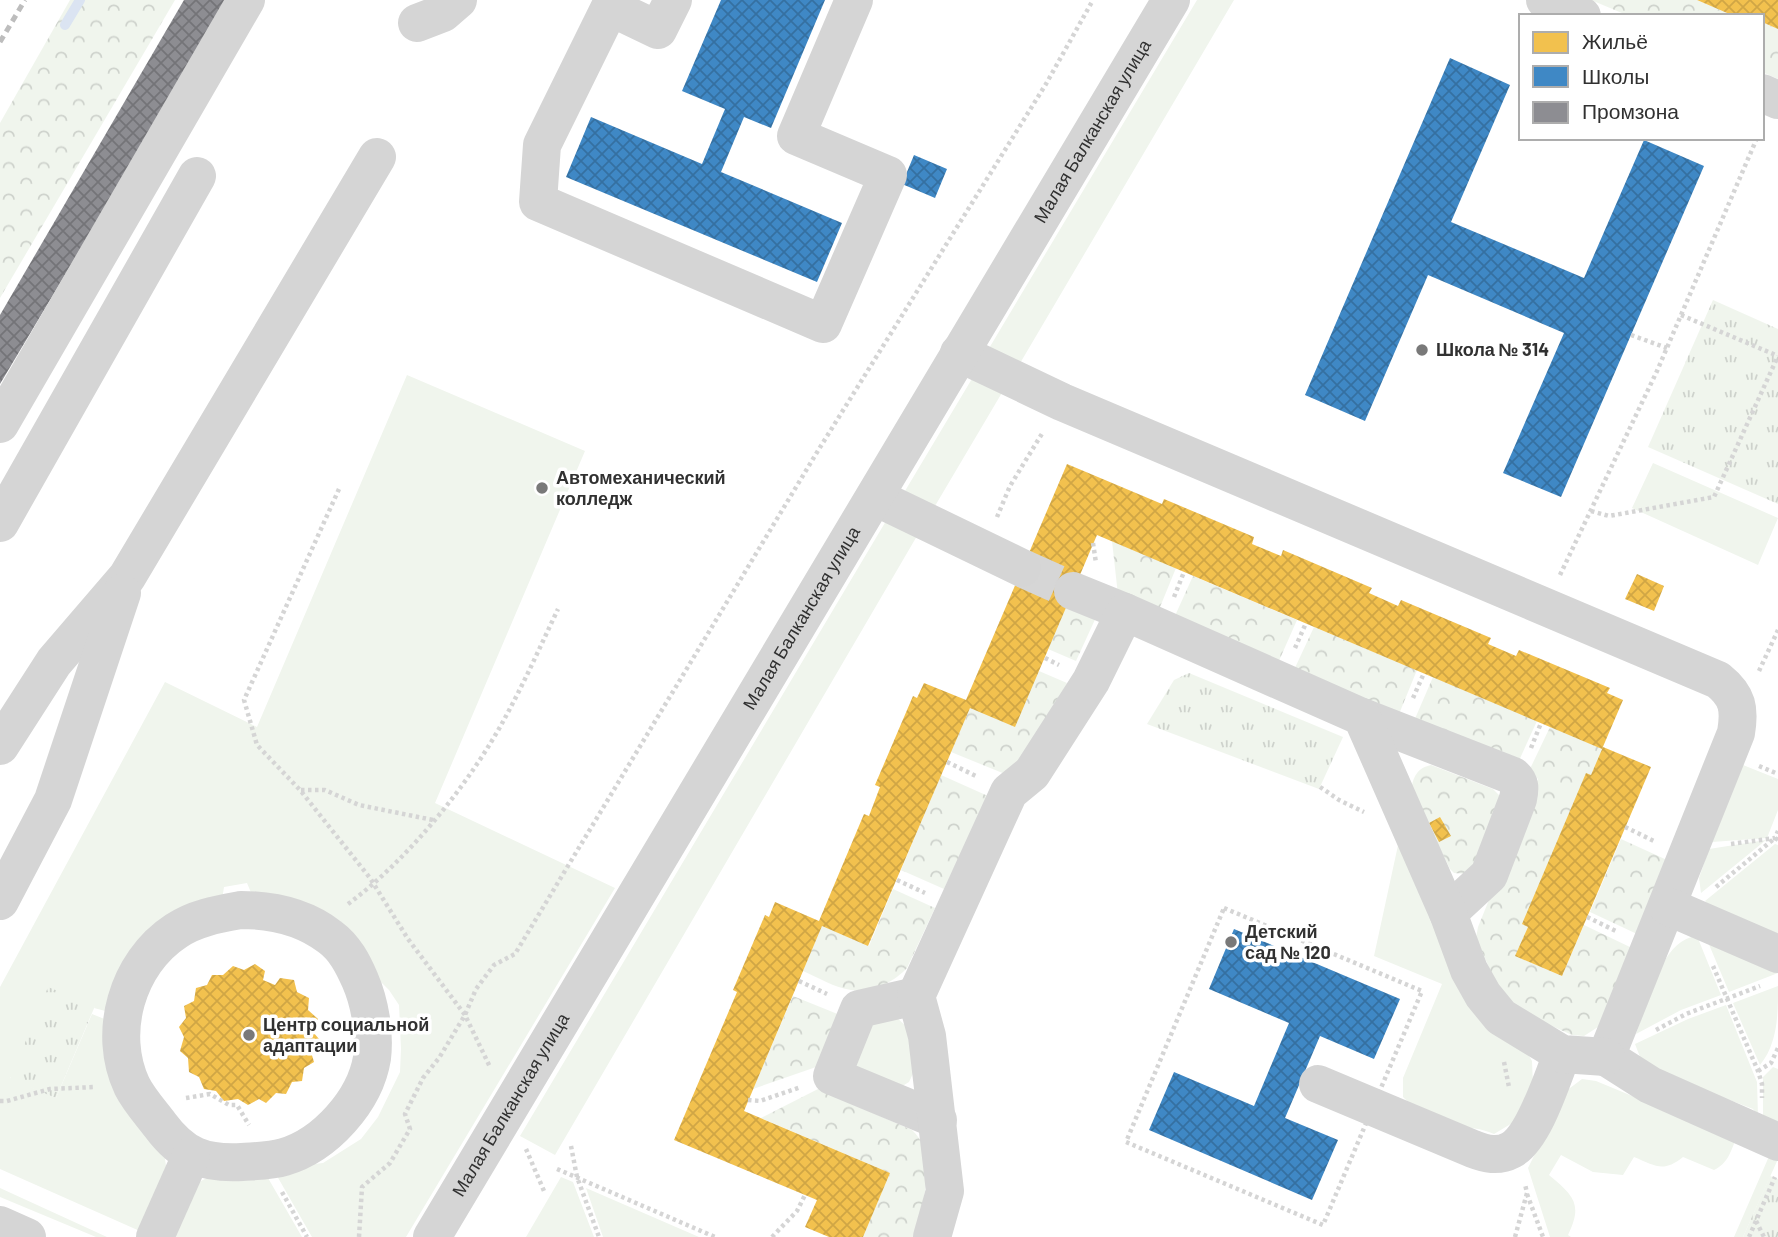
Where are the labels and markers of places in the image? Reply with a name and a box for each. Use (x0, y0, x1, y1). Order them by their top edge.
place label: Школа № 314 (1436, 338, 1549, 360)
marker: Школа № 314 (1414, 342, 1430, 358)
place label: Автомеханический колледж (556, 466, 726, 509)
marker: Автомеханический колледж (534, 480, 550, 496)
place label: Детский сад № 120 (1245, 920, 1331, 963)
marker: Детский сад № 120 (1223, 934, 1239, 950)
place label: Центр социальной адаптации (263, 1013, 429, 1056)
marker: Центр социальной адаптации (241, 1027, 257, 1043)

